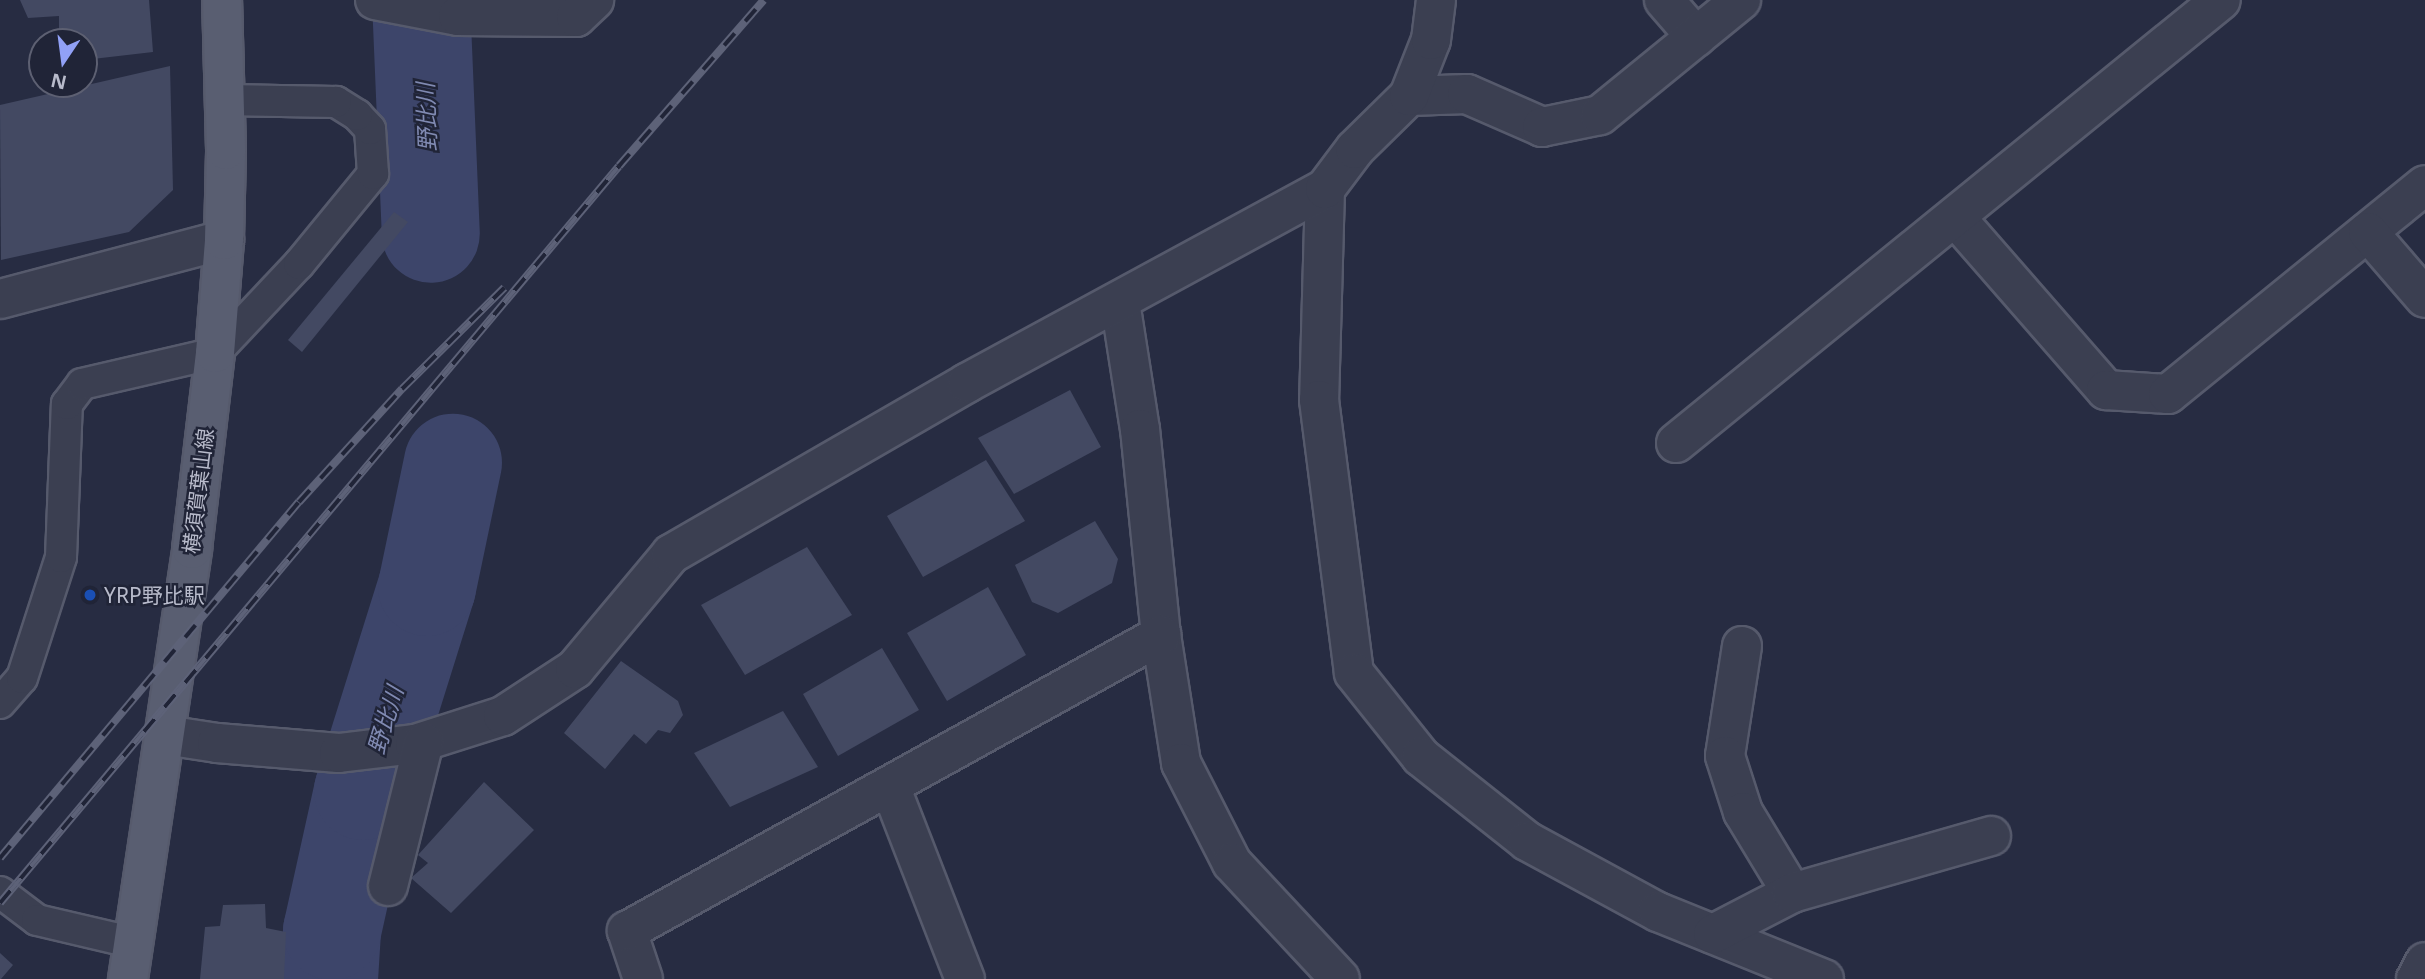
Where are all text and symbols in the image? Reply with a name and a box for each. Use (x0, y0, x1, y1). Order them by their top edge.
north arrow (28, 28, 98, 98)
text: N (48, 67, 69, 96)
water label: 野比川 (411, 82, 441, 152)
street label: 横須賀葉山線 (178, 427, 218, 555)
place label: YRP野比駅 (104, 582, 205, 608)
marker: YRP野比駅 (82, 587, 98, 603)
water label: 野比川 (362, 683, 408, 757)

